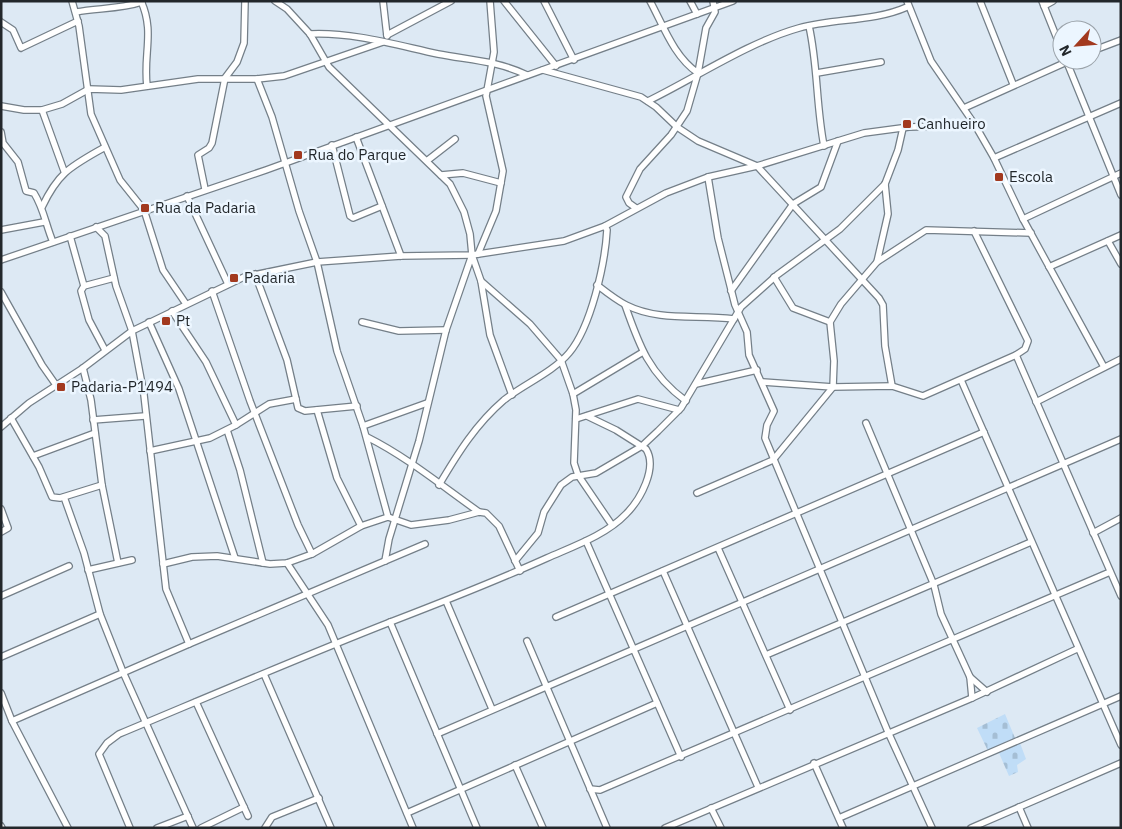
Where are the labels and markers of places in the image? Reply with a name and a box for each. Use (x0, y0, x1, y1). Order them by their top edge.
place label: Canhueiro (917, 114, 986, 133)
marker: Canhueiro (901, 118, 913, 130)
place label: Rua do Parque (308, 145, 406, 164)
marker: Rua do Parque (292, 149, 304, 161)
place label: Escola (1009, 167, 1053, 186)
marker: Escola (993, 171, 1005, 183)
place label: Rua da Padaria (155, 198, 256, 217)
marker: Rua da Padaria (139, 202, 151, 214)
place label: Padaria (244, 268, 295, 287)
marker: Padaria (228, 272, 240, 284)
place label: Pt (176, 311, 190, 330)
marker: Pt (160, 315, 172, 327)
place label: Padaria-P1494 (71, 377, 173, 396)
marker: Padaria-P1494 (55, 381, 67, 393)

